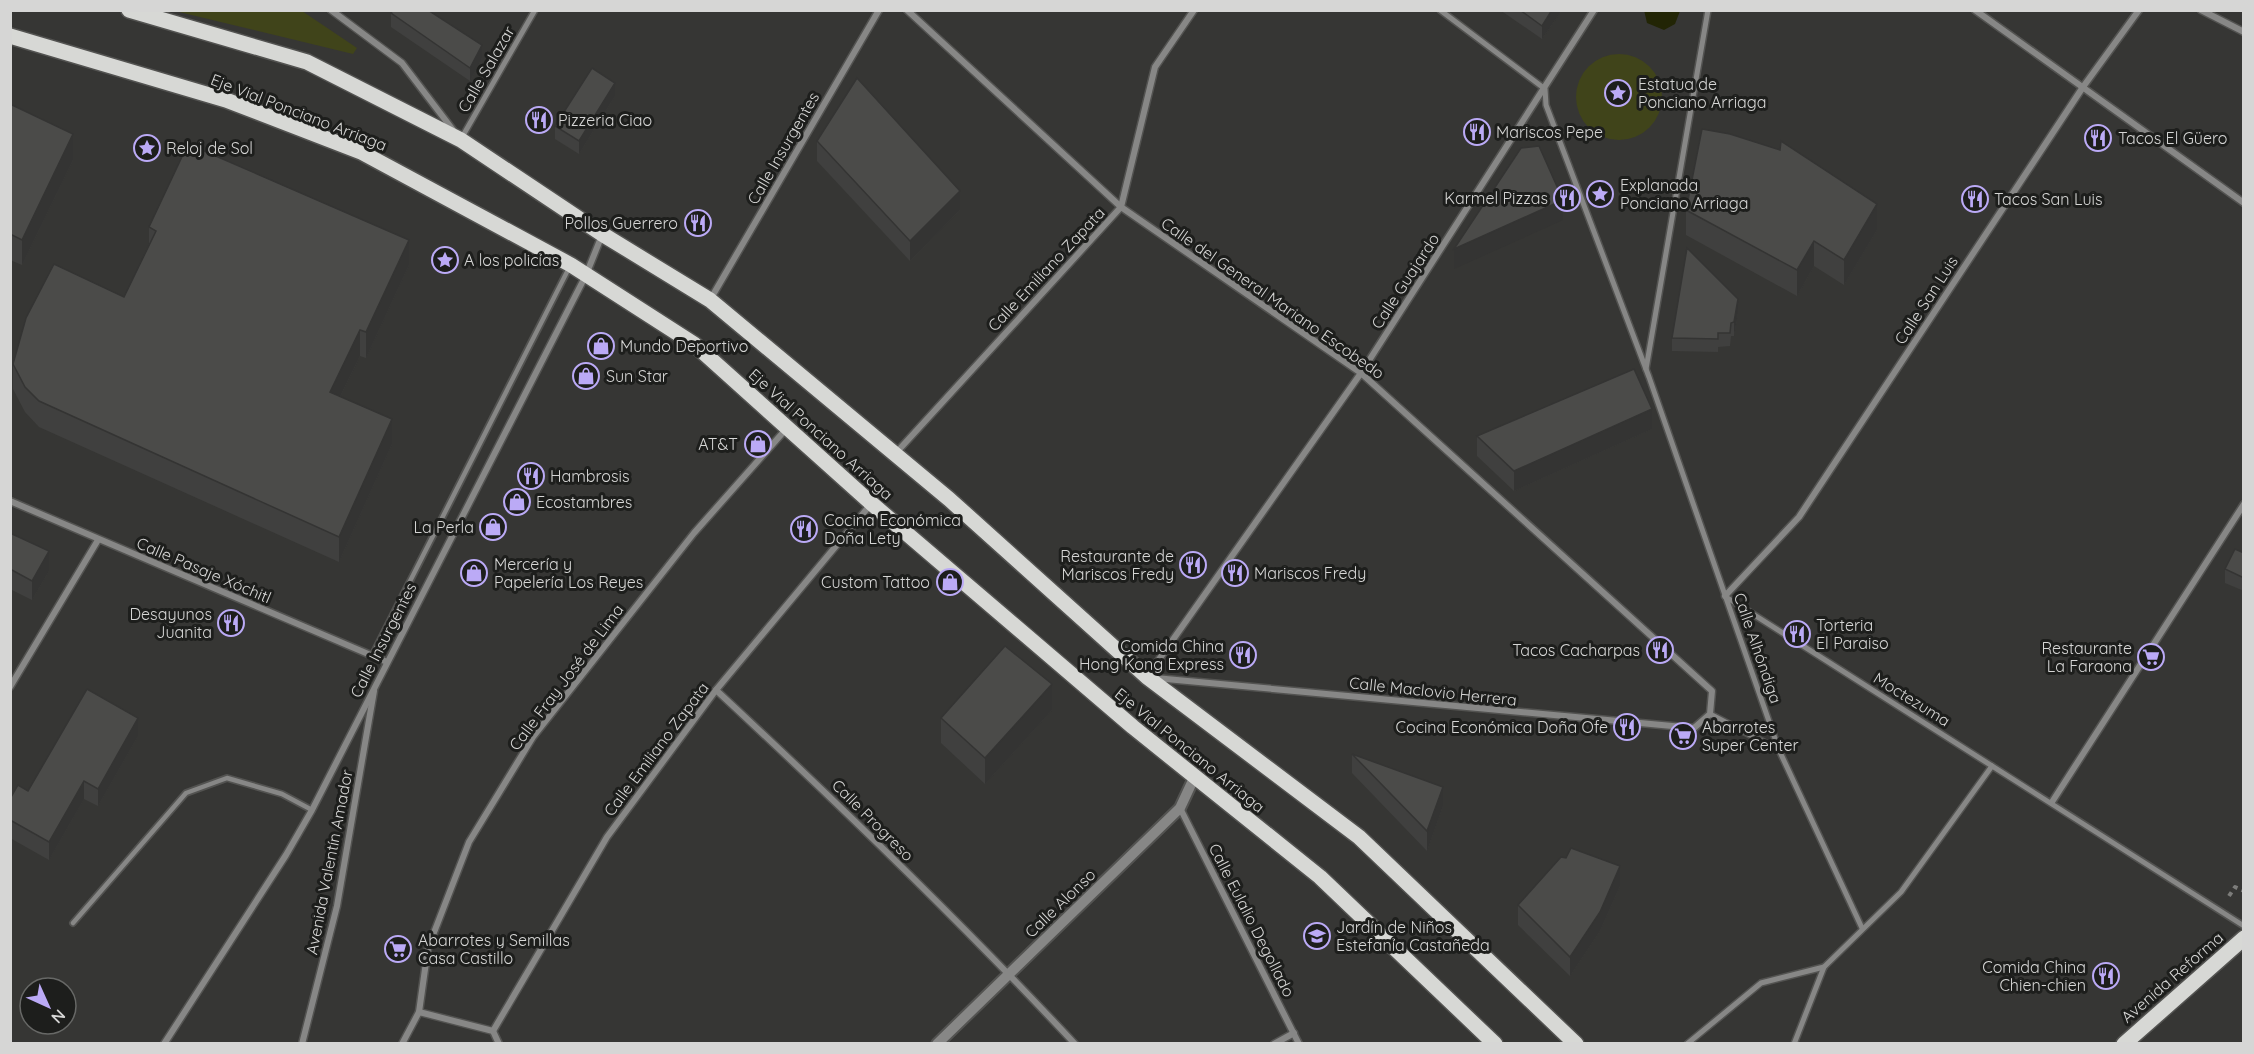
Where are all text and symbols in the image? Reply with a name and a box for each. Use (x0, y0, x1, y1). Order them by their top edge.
street label: Calle Salazar (453, 22, 519, 116)
street label: Eje Vial Ponciano Arriaga (208, 69, 390, 155)
place label: Estatua de Ponciano Arriaga (1638, 74, 1766, 112)
place icon: Estatua de Ponciano Arriaga (1603, 78, 1633, 108)
street label: Calle Insurgentes (743, 88, 823, 208)
restaurant icon: Pizzeria Ciao (524, 105, 554, 135)
place label: Pizzeria Ciao (558, 110, 652, 130)
restaurant icon: Mariscos Pepe (1462, 117, 1492, 147)
place label: Mariscos Pepe (1496, 122, 1603, 142)
restaurant icon: Tacos El Güero (2083, 123, 2113, 153)
place label: Tacos El Güero (2118, 128, 2227, 148)
place icon: Reloj de Sol (132, 133, 162, 163)
place label: Reloj de Sol (166, 138, 253, 158)
place label: Explanada Ponciano Arriaga (1620, 175, 1748, 213)
place icon: Explanada Ponciano Arriaga (1585, 179, 1615, 209)
restaurant icon: Karmel Pizzas (1552, 183, 1582, 213)
restaurant icon: Tacos San Luis (1960, 184, 1990, 214)
place label: Karmel Pizzas (1444, 188, 1548, 208)
place label: Tacos San Luis (1994, 189, 2102, 209)
street label: Calle Emiliano Zapata (983, 203, 1109, 335)
restaurant icon: Pollos Guerrero (683, 208, 713, 238)
place label: Pollos Guerrero (564, 213, 678, 233)
street label: Calle del General Mariano Escobedo (1158, 213, 1388, 383)
street label: Calle Guajardo (1367, 229, 1443, 333)
place icon: A los policías (430, 245, 460, 275)
place label: A los policías (464, 250, 559, 270)
street label: Calle San Luis (1890, 252, 1962, 348)
shop icon: Mundo Deportivo (586, 331, 616, 361)
place label: Mundo Deportivo (620, 336, 748, 356)
shop icon: Sun Star (571, 361, 601, 391)
street label: Eje Vial Ponciano Arriaga (745, 364, 897, 504)
place label: Sun Star (606, 366, 668, 386)
shop icon: AT&T (743, 429, 773, 459)
place label: AT&T (698, 434, 738, 454)
restaurant icon: Hambrosis (516, 461, 546, 491)
place label: Hambrosis (550, 466, 629, 486)
shop icon: Ecostambres (502, 487, 532, 517)
place label: Ecostambres (536, 492, 632, 512)
place label: Cocina Económica Doña Lety (824, 510, 961, 548)
shop icon: La Perla (478, 512, 508, 542)
restaurant icon: Cocina Económica Doña Lety (789, 514, 819, 544)
place label: La Perla (413, 517, 474, 537)
street label: Calle Pasaje Xóchitl (134, 533, 274, 607)
place label: Restaurante de Mariscos Fredy (1060, 546, 1174, 584)
restaurant icon: Restaurante de Mariscos Fredy (1178, 550, 1208, 580)
place label: Mercería y Papelería Los Reyes (494, 554, 643, 592)
shop icon: Mercería y Papelería Los Reyes (459, 558, 489, 588)
restaurant icon: Mariscos Fredy (1220, 558, 1250, 588)
place label: Mariscos Fredy (1254, 563, 1366, 583)
shop icon: Custom Tattoo (935, 567, 965, 597)
place label: Custom Tattoo (821, 572, 930, 592)
street label: Calle Insurgentes (345, 579, 421, 701)
street label: Calle Alhóndiga (1730, 590, 1786, 706)
street label: Calle Fray José de Lima (504, 600, 628, 754)
place label: Desayunos Juanita (129, 604, 212, 642)
restaurant icon: Desayunos Juanita (216, 608, 246, 638)
place label: Torteria El Paraiso (1816, 615, 1889, 653)
restaurant icon: Torteria El Paraiso (1782, 619, 1812, 649)
restaurant icon: Tacos Cacharpas (1645, 635, 1675, 665)
place label: Comida China Hong Kong Express (1079, 636, 1224, 674)
place label: Restaurante La Faraona (2041, 638, 2132, 676)
restaurant icon: Comida China Hong Kong Express (1228, 640, 1258, 670)
place label: Tacos Cacharpas (1512, 640, 1640, 660)
supermarket icon: Restaurante La Faraona (2136, 642, 2166, 672)
street label: Moctezuma (1870, 668, 1954, 730)
street label: Calle Maclovio Herrera (1348, 672, 1518, 710)
street label: Calle Emiliano Zapata (599, 678, 713, 820)
street label: Eje Vial Ponciano Arriaga (1111, 683, 1269, 817)
restaurant icon: Cocina Económica Doña Ofe (1612, 712, 1642, 742)
place label: Cocina Económica Doña Ofe (1396, 717, 1608, 737)
place label: Abarrotes Super Center (1702, 717, 1799, 755)
supermarket icon: Abarrotes Super Center (1668, 721, 1698, 751)
street label: Avenida Valentín Amador (301, 768, 357, 956)
street label: Calle Progreso (828, 775, 918, 865)
street label: Calle Eulalio Degollado (1205, 840, 1299, 1000)
street label: Calle Alonso (1020, 864, 1100, 942)
place label: Jardín de Niños Estefanía Castañeda (1336, 917, 1490, 955)
school or university icon: Jardín de Niños Estefanía Castañeda (1302, 921, 1332, 951)
street label: Avenida Reforma (2117, 927, 2227, 1027)
place label: Abarrotes y Semillas Casa Castillo (418, 930, 570, 968)
supermarket icon: Abarrotes y Semillas Casa Castillo (383, 934, 413, 964)
place label: Comida China Chien-chien (1982, 957, 2086, 995)
restaurant icon: Comida China Chien-chien (2091, 961, 2121, 991)
north arrow (18, 976, 78, 1036)
text: N (47, 1005, 70, 1028)

